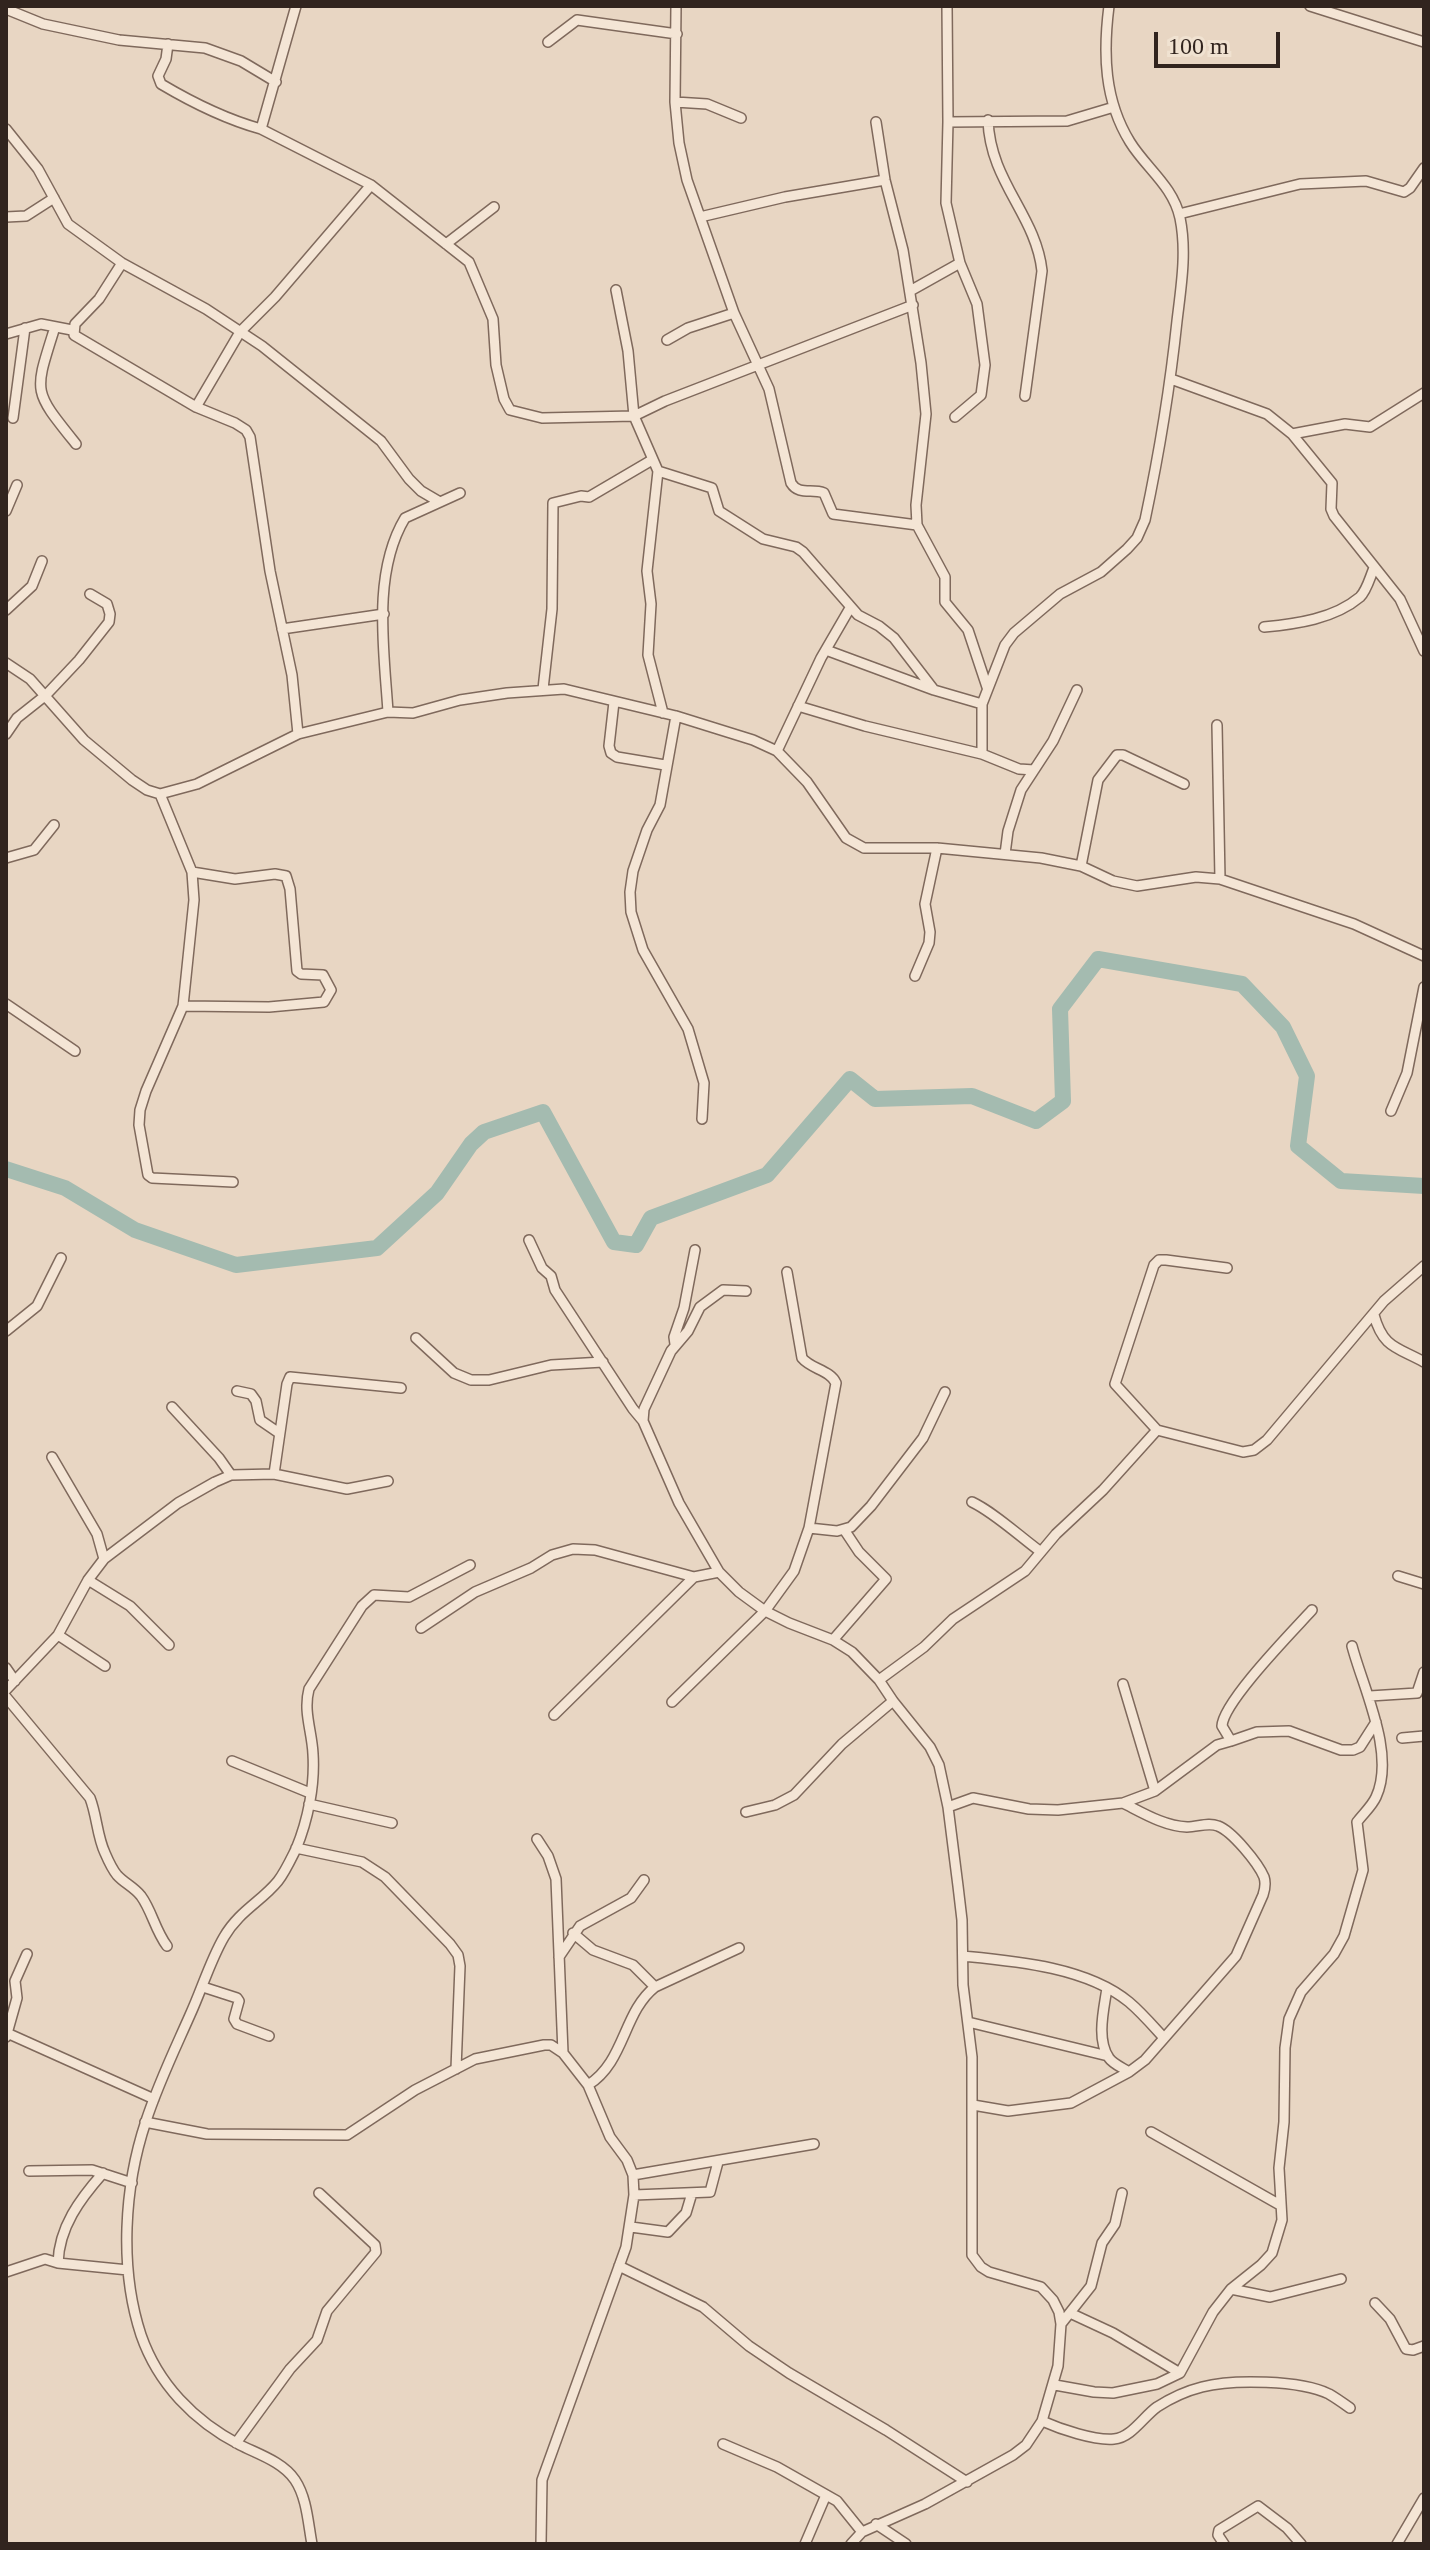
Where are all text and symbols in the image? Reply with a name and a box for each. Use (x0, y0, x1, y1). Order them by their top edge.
scale bar (1158, 16, 1284, 66)
text: 100 m (1168, 33, 1229, 59)

